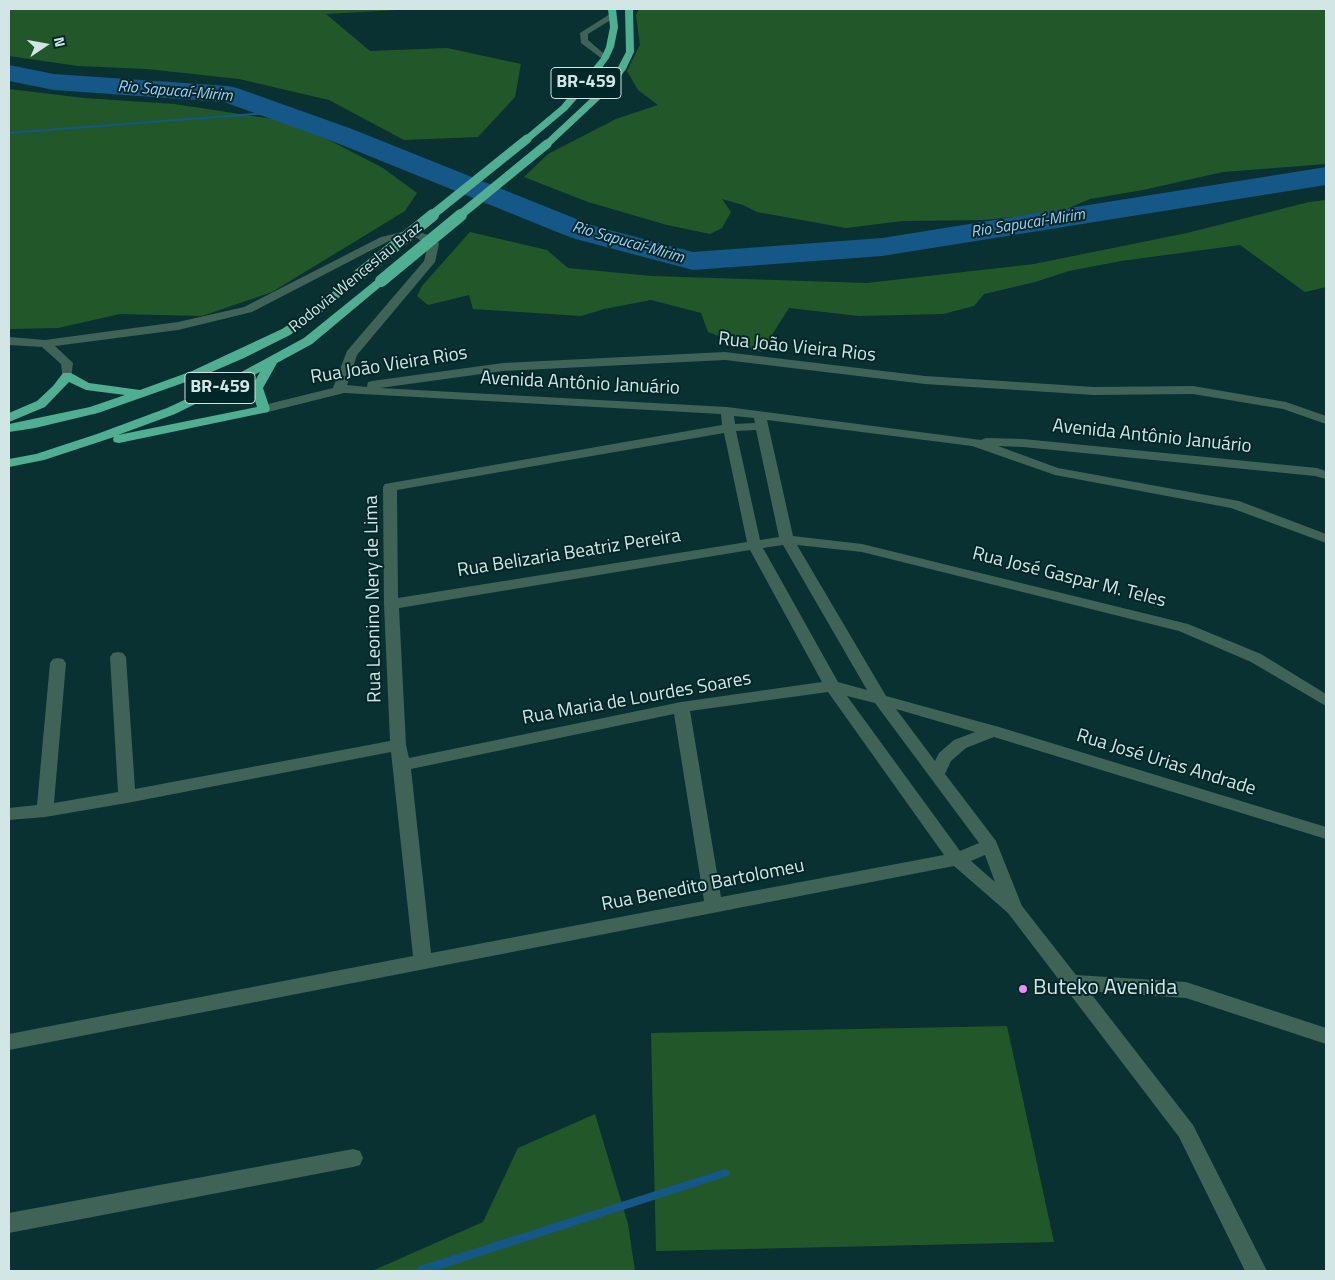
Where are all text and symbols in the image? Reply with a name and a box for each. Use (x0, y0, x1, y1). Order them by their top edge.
north arrow (20, 20, 70, 70)
text: N (49, 35, 71, 49)
road number: BR-459 (551, 68, 621, 99)
water label: Rio Sapucaí-Mirim (117, 77, 233, 107)
water label: Rio Sapucaí-Mirim (970, 206, 1086, 242)
water label: Rio Sapucaí-Mirim (570, 218, 686, 268)
street label: Rodovia Wenceslau Braz (286, 219, 426, 337)
street label: Rua João Vieira Rios (717, 328, 877, 368)
street label: Rua João Vieira Rios (309, 342, 469, 390)
street label: Avenida Antônio Januário (480, 367, 680, 401)
road number: BR-459 (185, 372, 255, 403)
street label: Avenida Antônio Januário (1051, 415, 1253, 459)
street label: Rua Leonino Nery de Lima (361, 495, 387, 703)
street label: Rua Belizaria Beatriz Pereira (456, 525, 682, 583)
street label: Rua José Gaspar M. Teles (970, 543, 1168, 613)
street label: Rua Maria de Lourdes Soares (521, 668, 753, 730)
street label: Rua José Urias Andrade (1074, 725, 1258, 801)
street label: Rua Benedito Bartolomeu (600, 855, 806, 917)
place label: Buteko Avenida (1033, 976, 1177, 1002)
marker: Buteko Avenida (1017, 983, 1029, 995)

